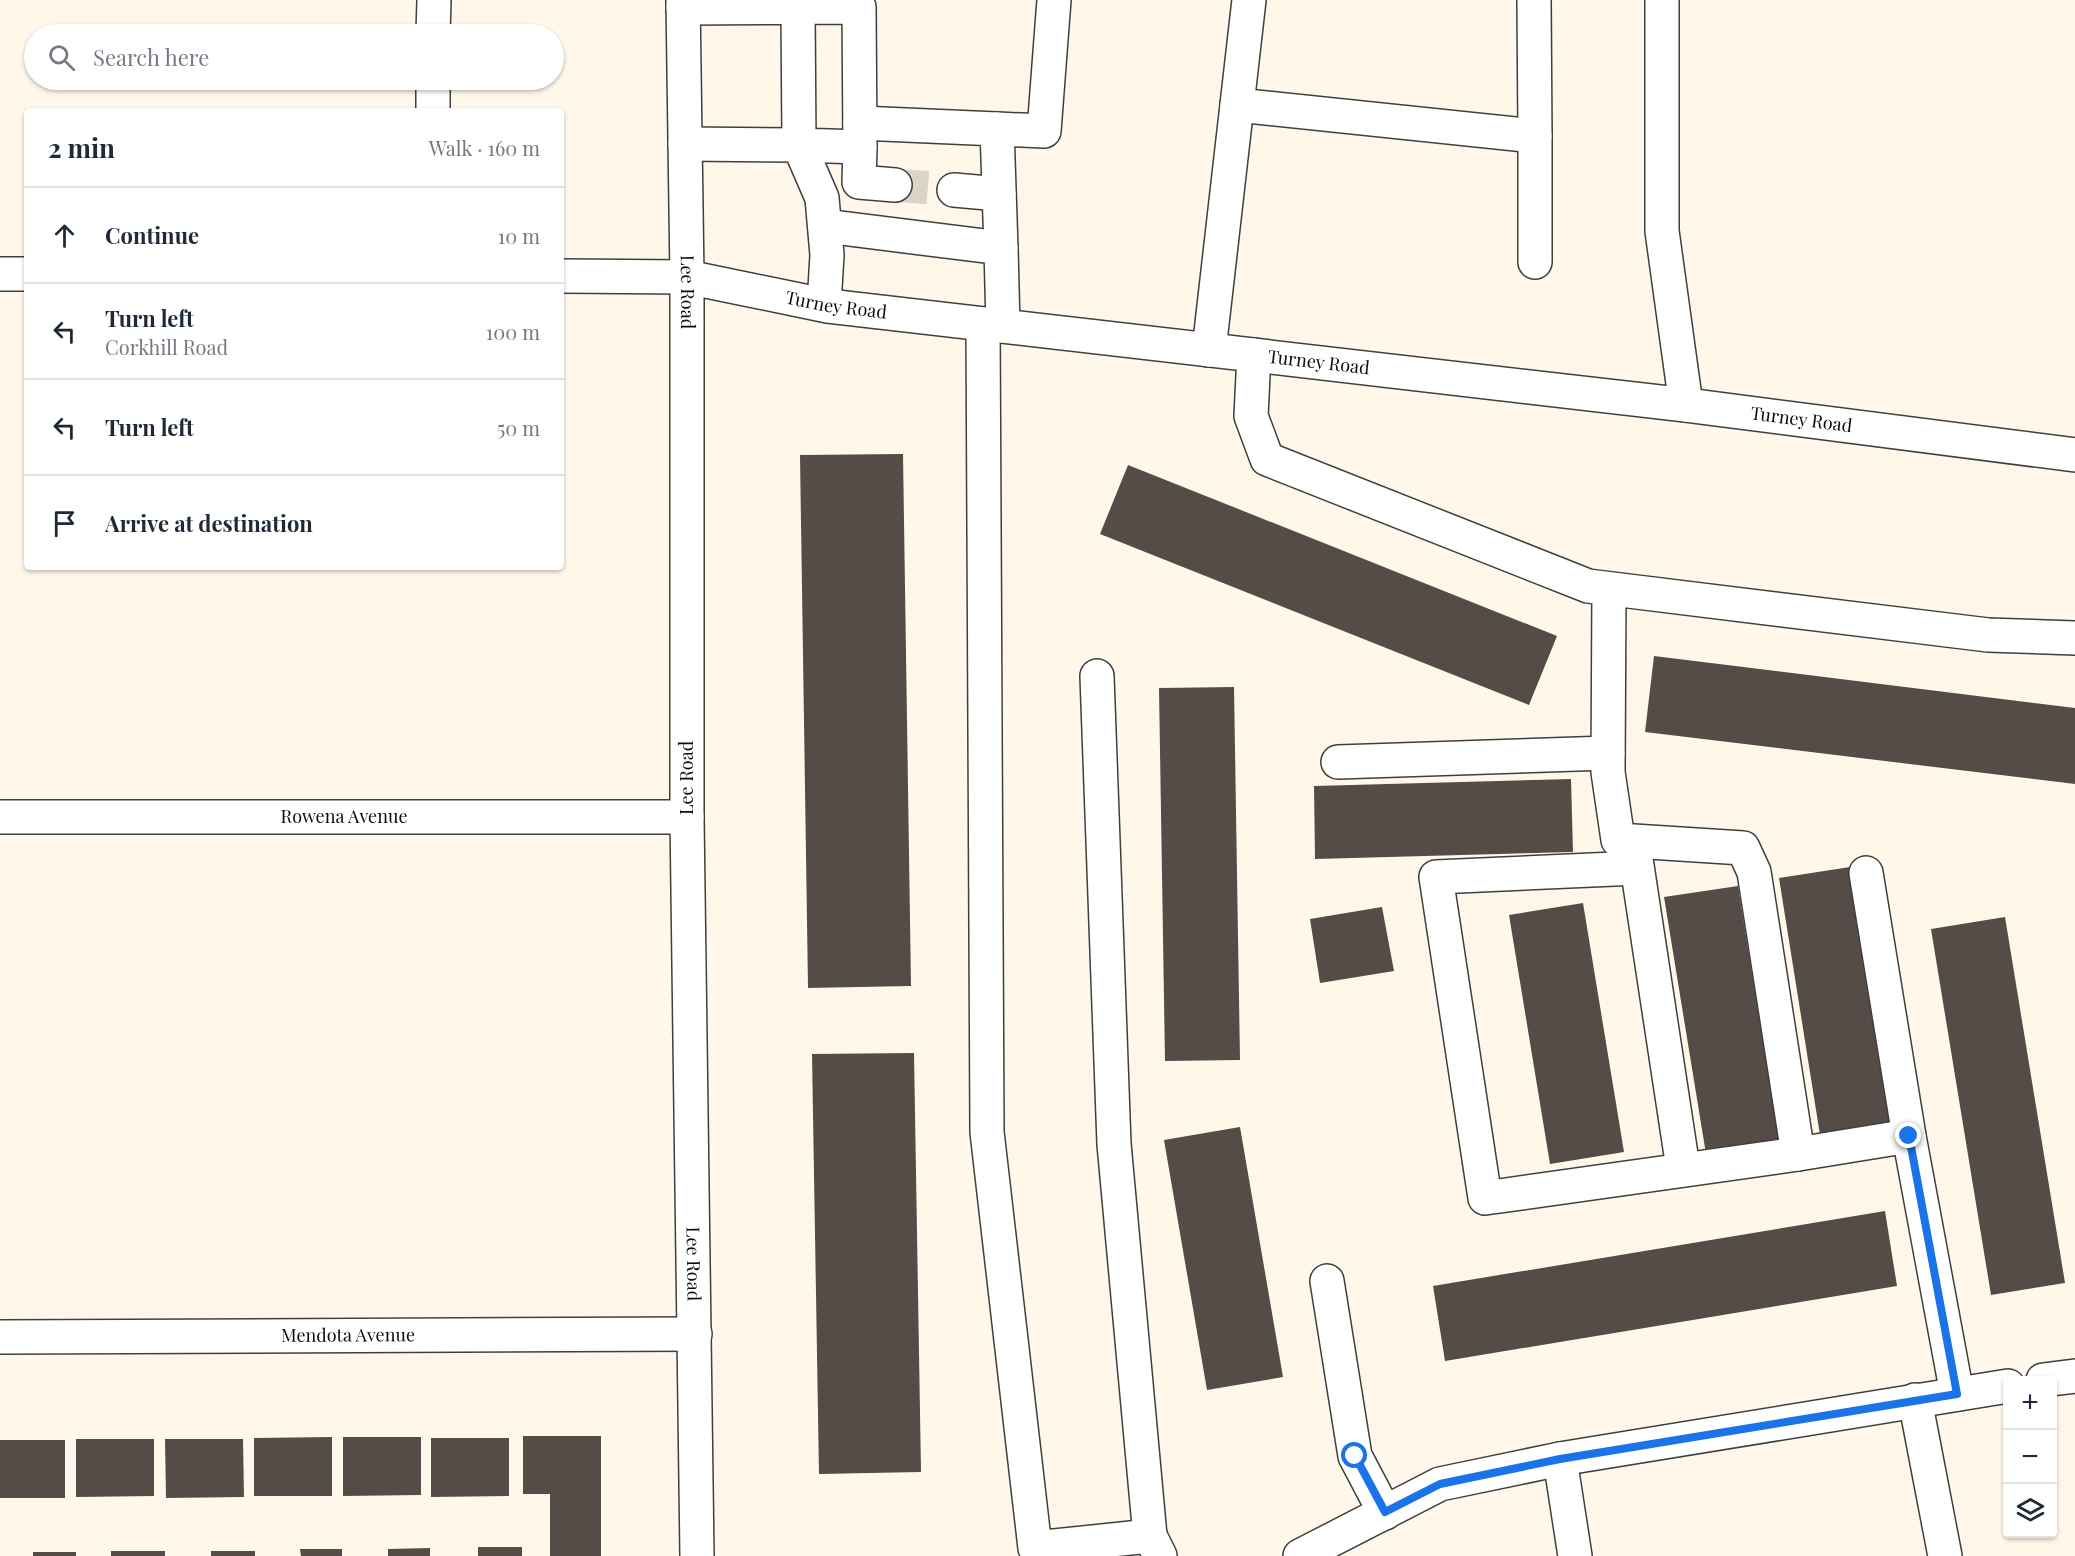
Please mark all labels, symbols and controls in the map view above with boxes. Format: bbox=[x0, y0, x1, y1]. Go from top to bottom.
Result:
search box bbox=[24, 24, 564, 90]
icon: search bbox=[45, 41, 78, 74]
text: Search here bbox=[93, 42, 209, 72]
text: 2 min bbox=[48, 130, 115, 165]
text: Walk · 160 m bbox=[429, 134, 540, 161]
icon: ahead bbox=[48, 219, 81, 252]
text: Continue bbox=[105, 220, 199, 250]
text: 10 m bbox=[498, 222, 540, 249]
street label: Lee Road bbox=[676, 255, 700, 330]
street label: Turney Road bbox=[784, 285, 889, 324]
text: Turn left bbox=[105, 303, 194, 333]
icon: left bbox=[48, 315, 81, 348]
text: 100 m bbox=[486, 318, 540, 345]
text: Corkhill Road bbox=[105, 333, 228, 360]
street label: Turney Road bbox=[1267, 344, 1372, 379]
street label: Turney Road bbox=[1749, 400, 1854, 437]
icon: left bbox=[48, 411, 81, 444]
text: Turn left bbox=[105, 412, 194, 442]
text: 50 m bbox=[497, 414, 540, 441]
icon: arrive bbox=[48, 507, 81, 540]
text: Arrive at destination bbox=[105, 508, 313, 538]
street label: Lee Road bbox=[674, 740, 698, 815]
street label: Rowena Avenue bbox=[280, 804, 408, 828]
route end bbox=[1895, 1122, 1921, 1148]
street label: Lee Road bbox=[682, 1227, 707, 1302]
street label: Mendota Avenue bbox=[281, 1322, 415, 1347]
map controls bbox=[2003, 1376, 2057, 1538]
button: + bbox=[2003, 1376, 2057, 1430]
button: − bbox=[2003, 1430, 2057, 1484]
route start bbox=[1341, 1442, 1367, 1468]
button: layers bbox=[2003, 1484, 2057, 1538]

